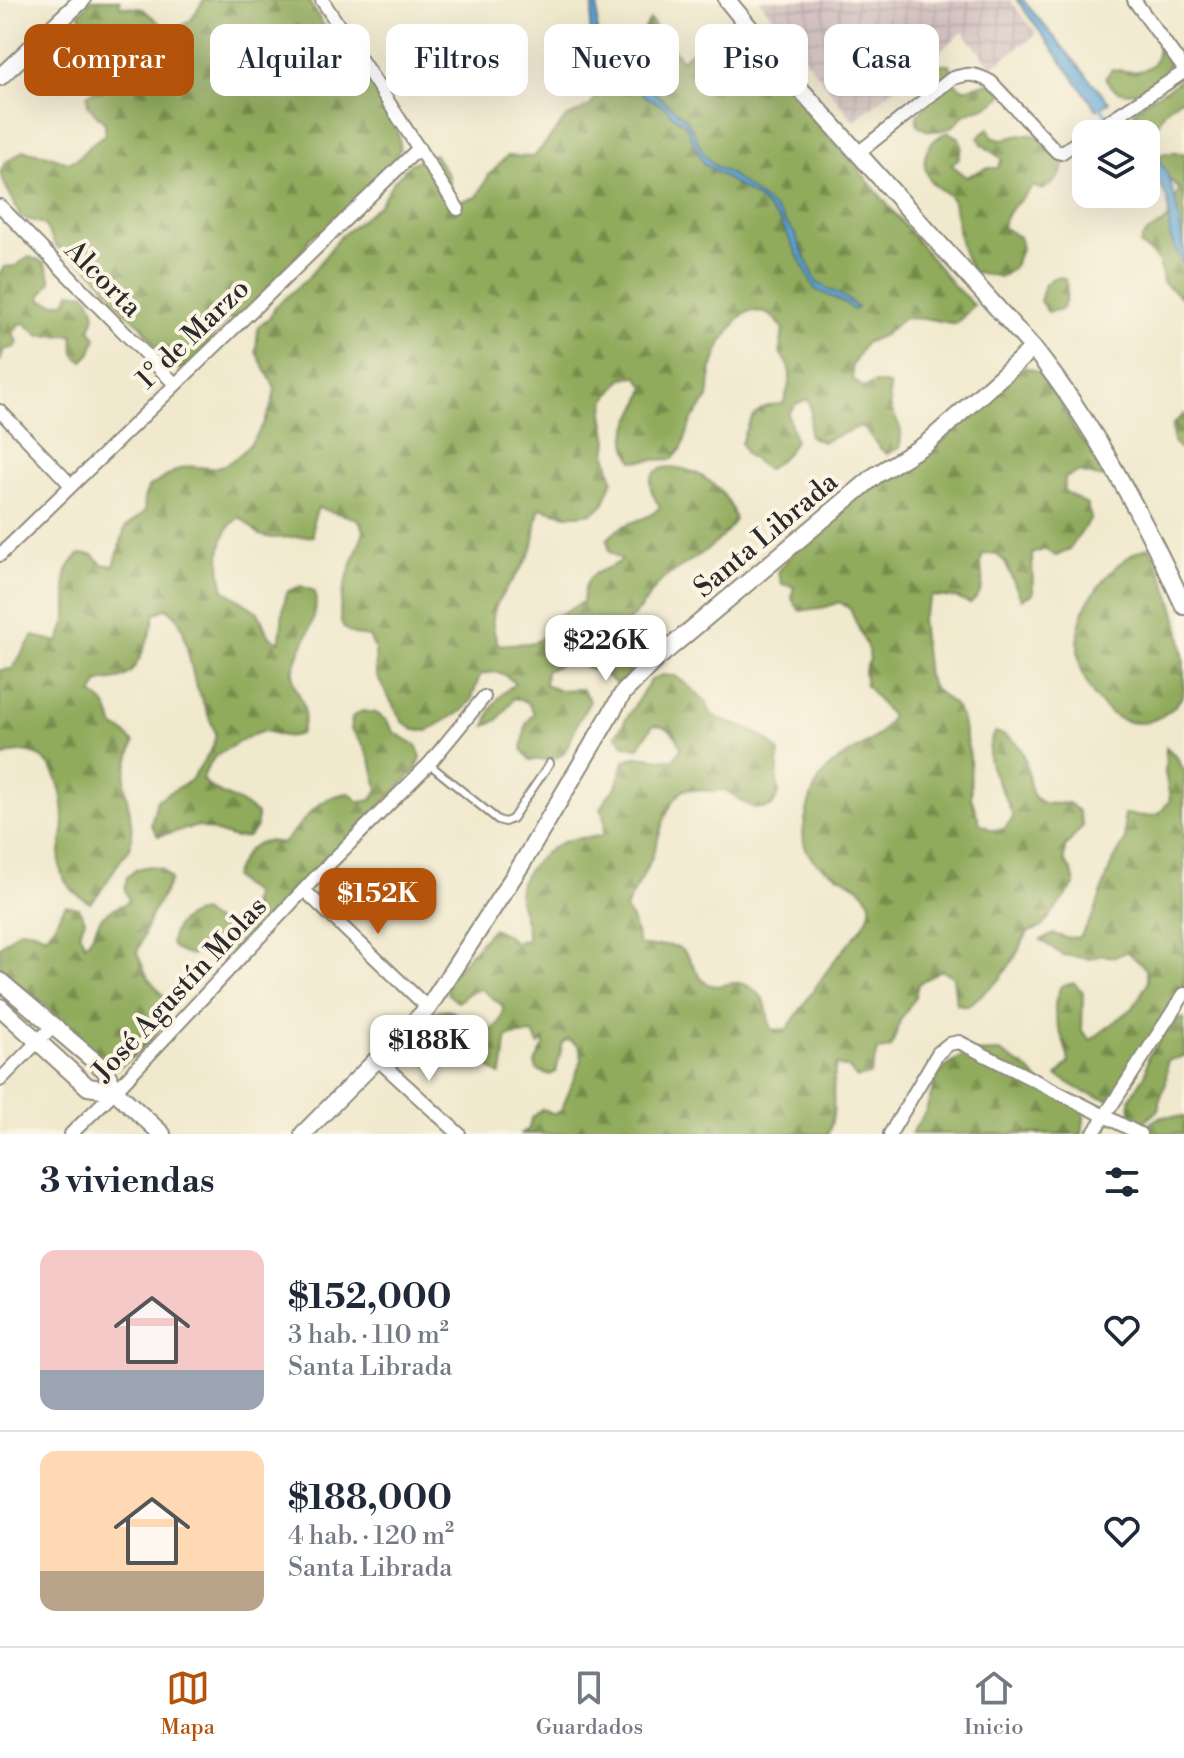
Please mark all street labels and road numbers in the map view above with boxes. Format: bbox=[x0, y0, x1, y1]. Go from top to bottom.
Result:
street label: Alcorta bbox=[56, 232, 149, 326]
street label: 1° de Marzo bbox=[129, 271, 257, 397]
street label: Santa Librada bbox=[687, 464, 846, 606]
street label: José Agustín Molas bbox=[85, 889, 275, 1089]

